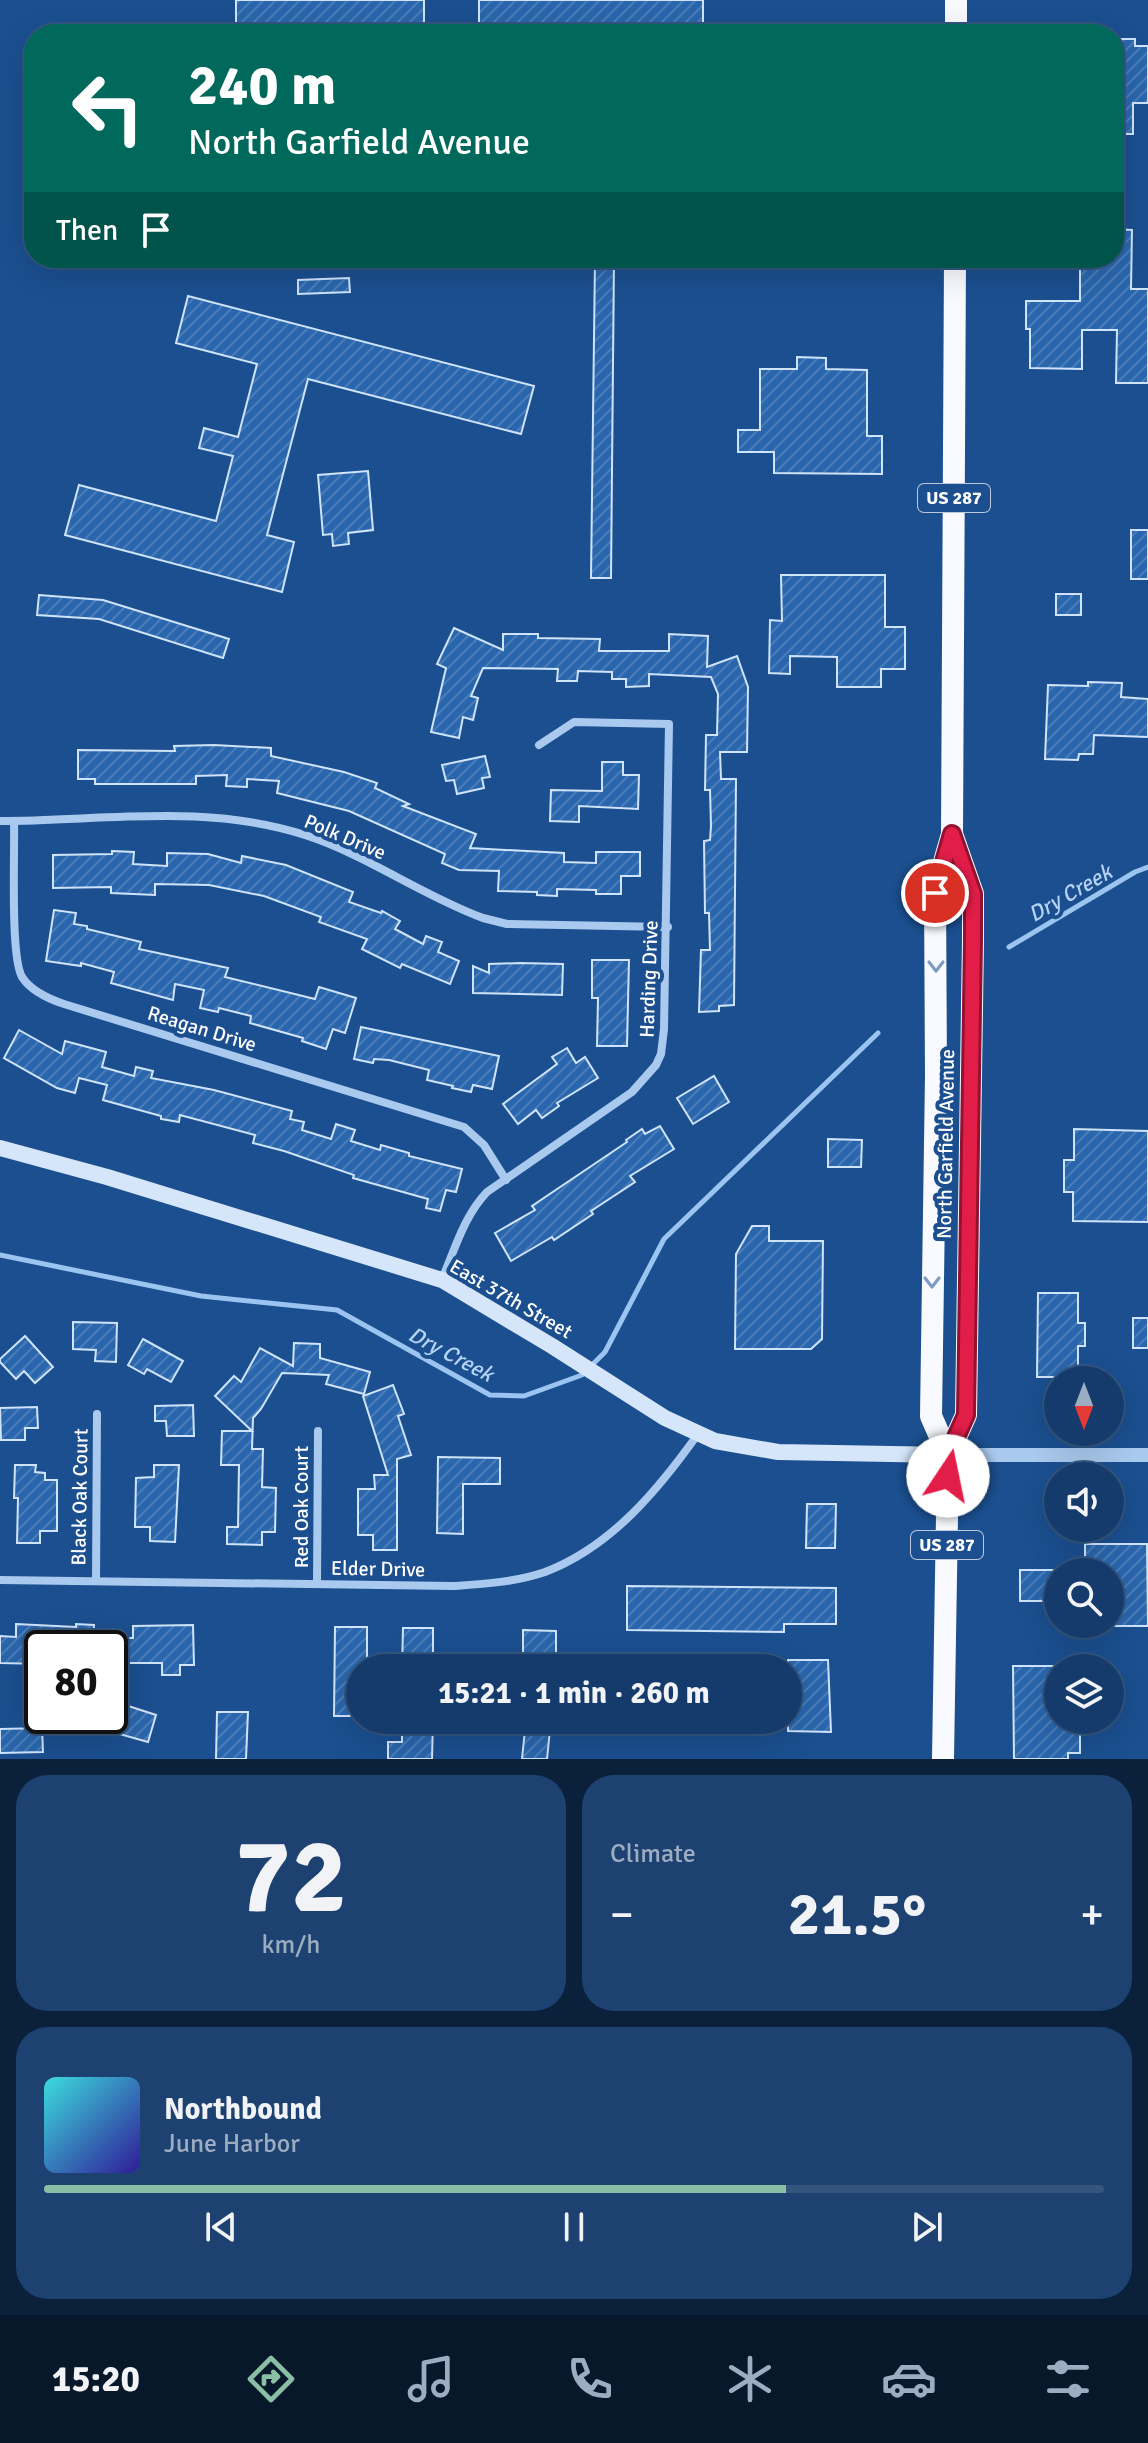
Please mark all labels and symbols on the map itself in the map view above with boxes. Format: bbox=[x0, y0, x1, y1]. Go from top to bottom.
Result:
road number: US 287 bbox=[918, 484, 990, 512]
street label: Polk Drive bbox=[300, 809, 390, 865]
water label: Dry Creek bbox=[1023, 857, 1118, 928]
pin bbox=[901, 859, 969, 927]
street label: Harding Drive bbox=[634, 920, 664, 1038]
one-way arrow bbox=[927, 960, 945, 973]
street label: Reagan Drive bbox=[145, 1001, 259, 1057]
street label: North Garfield Avenue bbox=[932, 1049, 960, 1239]
street label: East 37th Street bbox=[445, 1254, 577, 1344]
one-way arrow bbox=[923, 1276, 941, 1289]
water label: Dry Creek bbox=[404, 1320, 500, 1388]
north arrow bbox=[1044, 1366, 1124, 1446]
street label: Black Oak Court bbox=[66, 1428, 94, 1566]
position arrow bbox=[906, 1434, 990, 1518]
street label: Red Oak Court bbox=[289, 1446, 314, 1568]
road number: US 287 bbox=[911, 1531, 983, 1559]
street label: Elder Drive bbox=[331, 1556, 425, 1582]
speed limit sign: 80 bbox=[24, 1630, 128, 1734]

